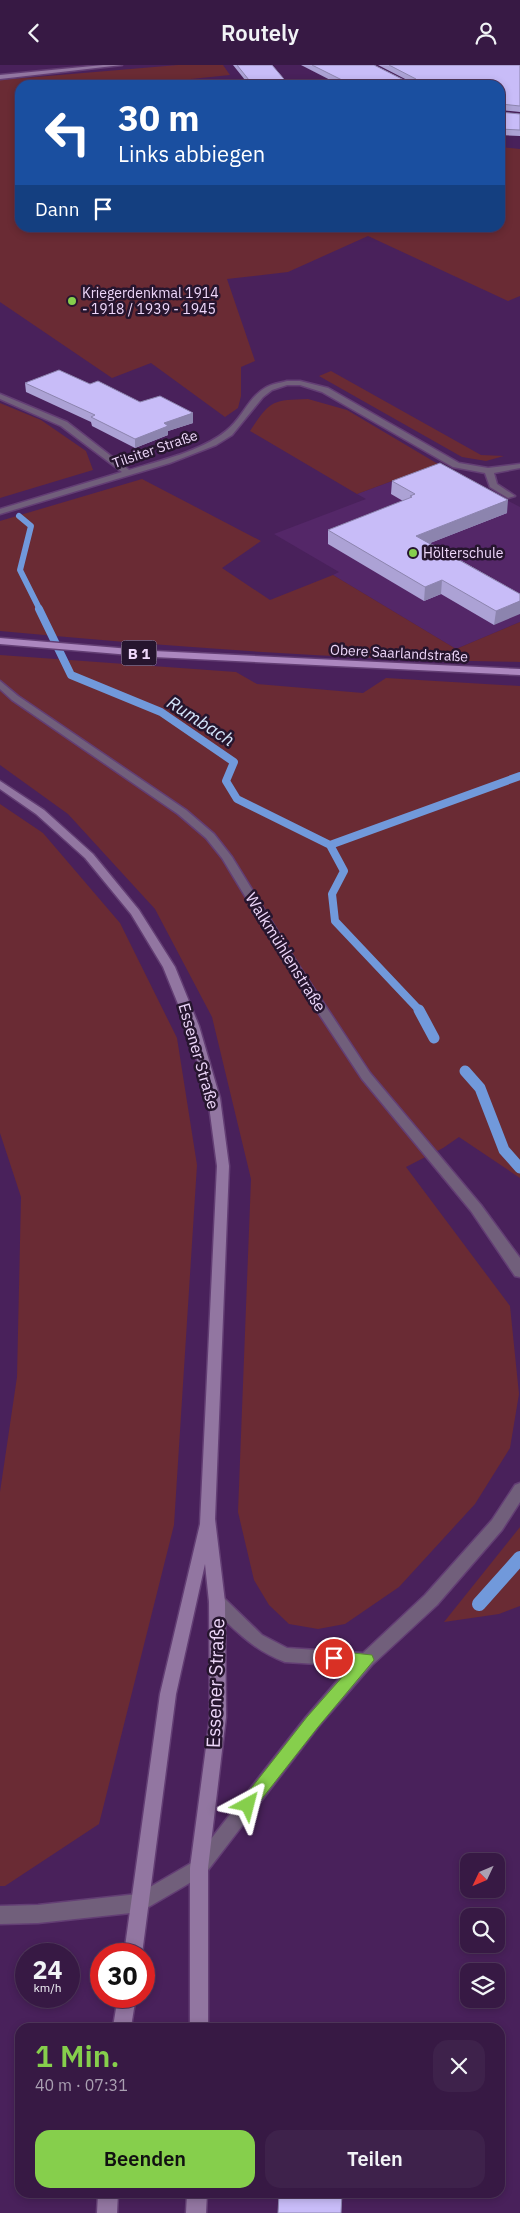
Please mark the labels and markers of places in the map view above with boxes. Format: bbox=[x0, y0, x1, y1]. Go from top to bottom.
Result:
place label: Kriegerdenkmal 1914 - 1918 / 1939 - 1945 bbox=[82, 284, 219, 318]
marker: Kriegerdenkmal 1914 - 1918 / 1939 - 1945 bbox=[66, 295, 78, 307]
place label: Hölterschule bbox=[423, 544, 504, 562]
marker: Hölterschule bbox=[407, 547, 419, 559]
pin bbox=[313, 1637, 355, 1679]

